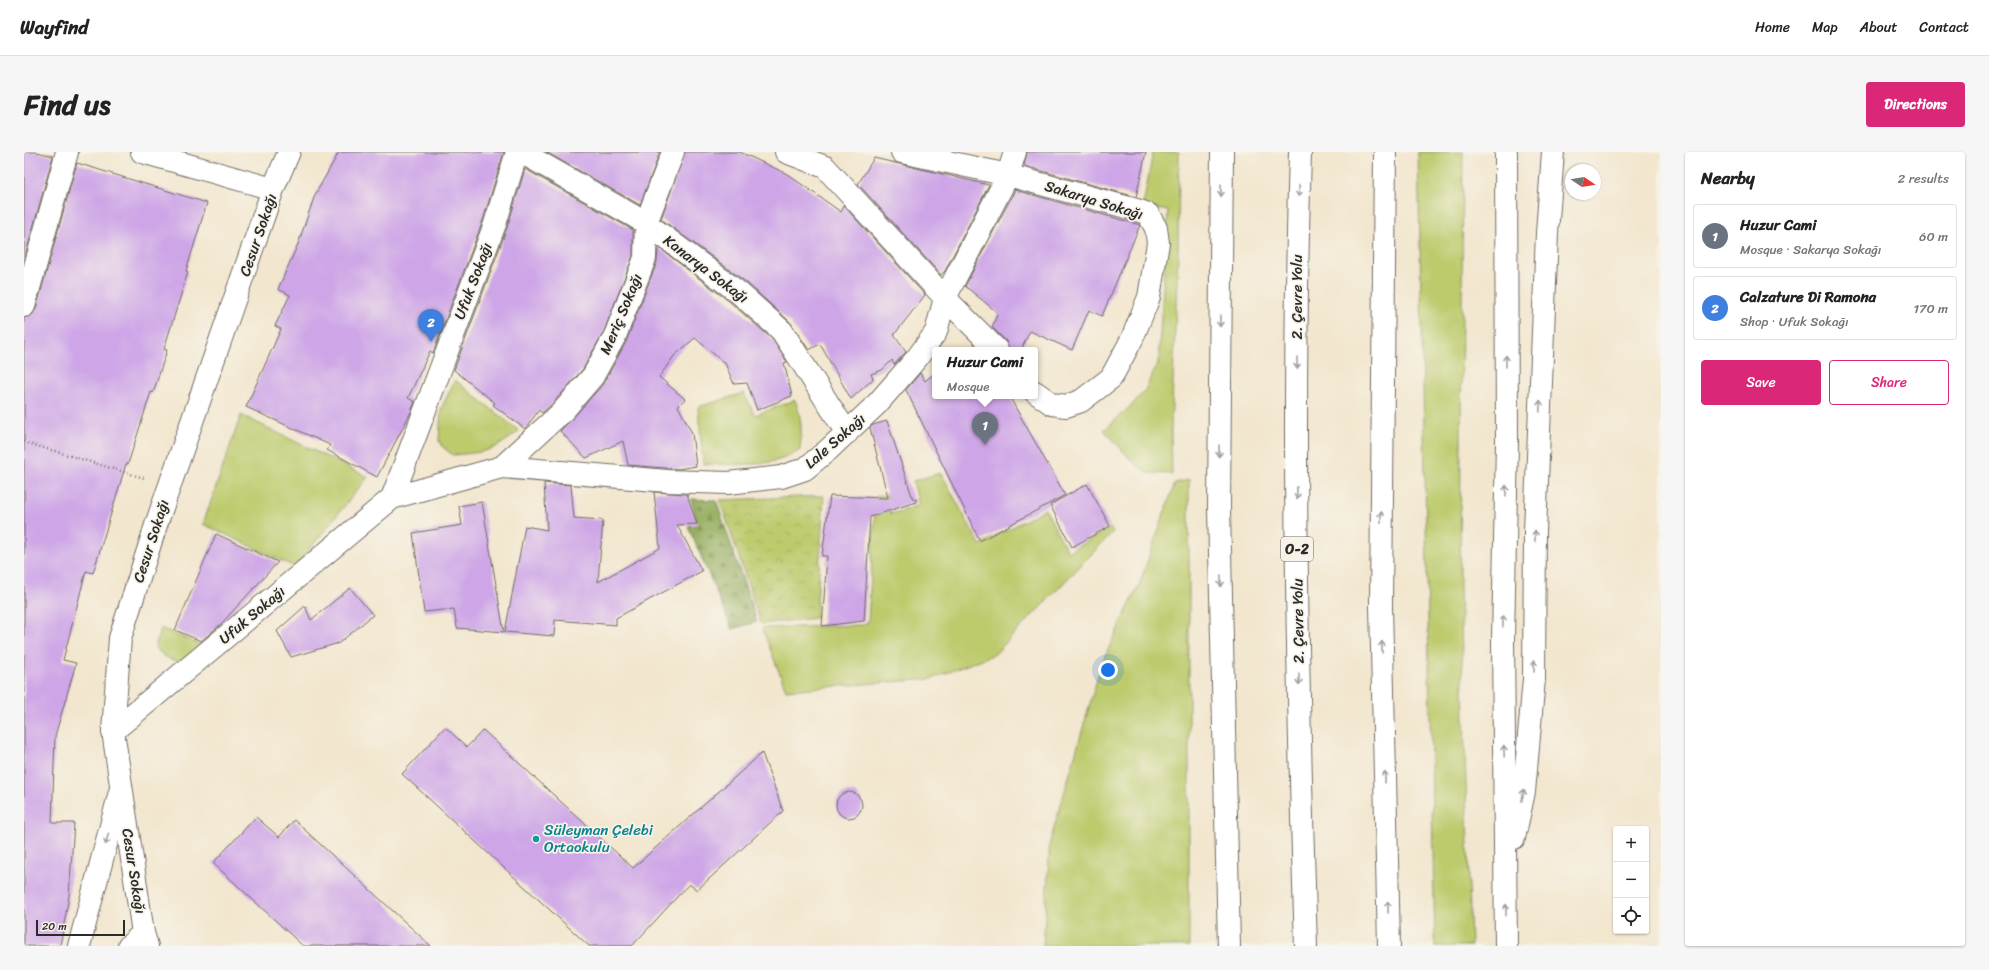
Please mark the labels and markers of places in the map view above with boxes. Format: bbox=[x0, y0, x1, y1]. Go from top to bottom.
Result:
pin: 2 bbox=[418, 309, 444, 342]
pin: 1 bbox=[972, 412, 998, 445]
place label: Süleyman Çelebi Ortaokulu bbox=[544, 817, 654, 860]
marker: Süleyman Çelebi Ortaokulu bbox=[531, 834, 541, 844]

